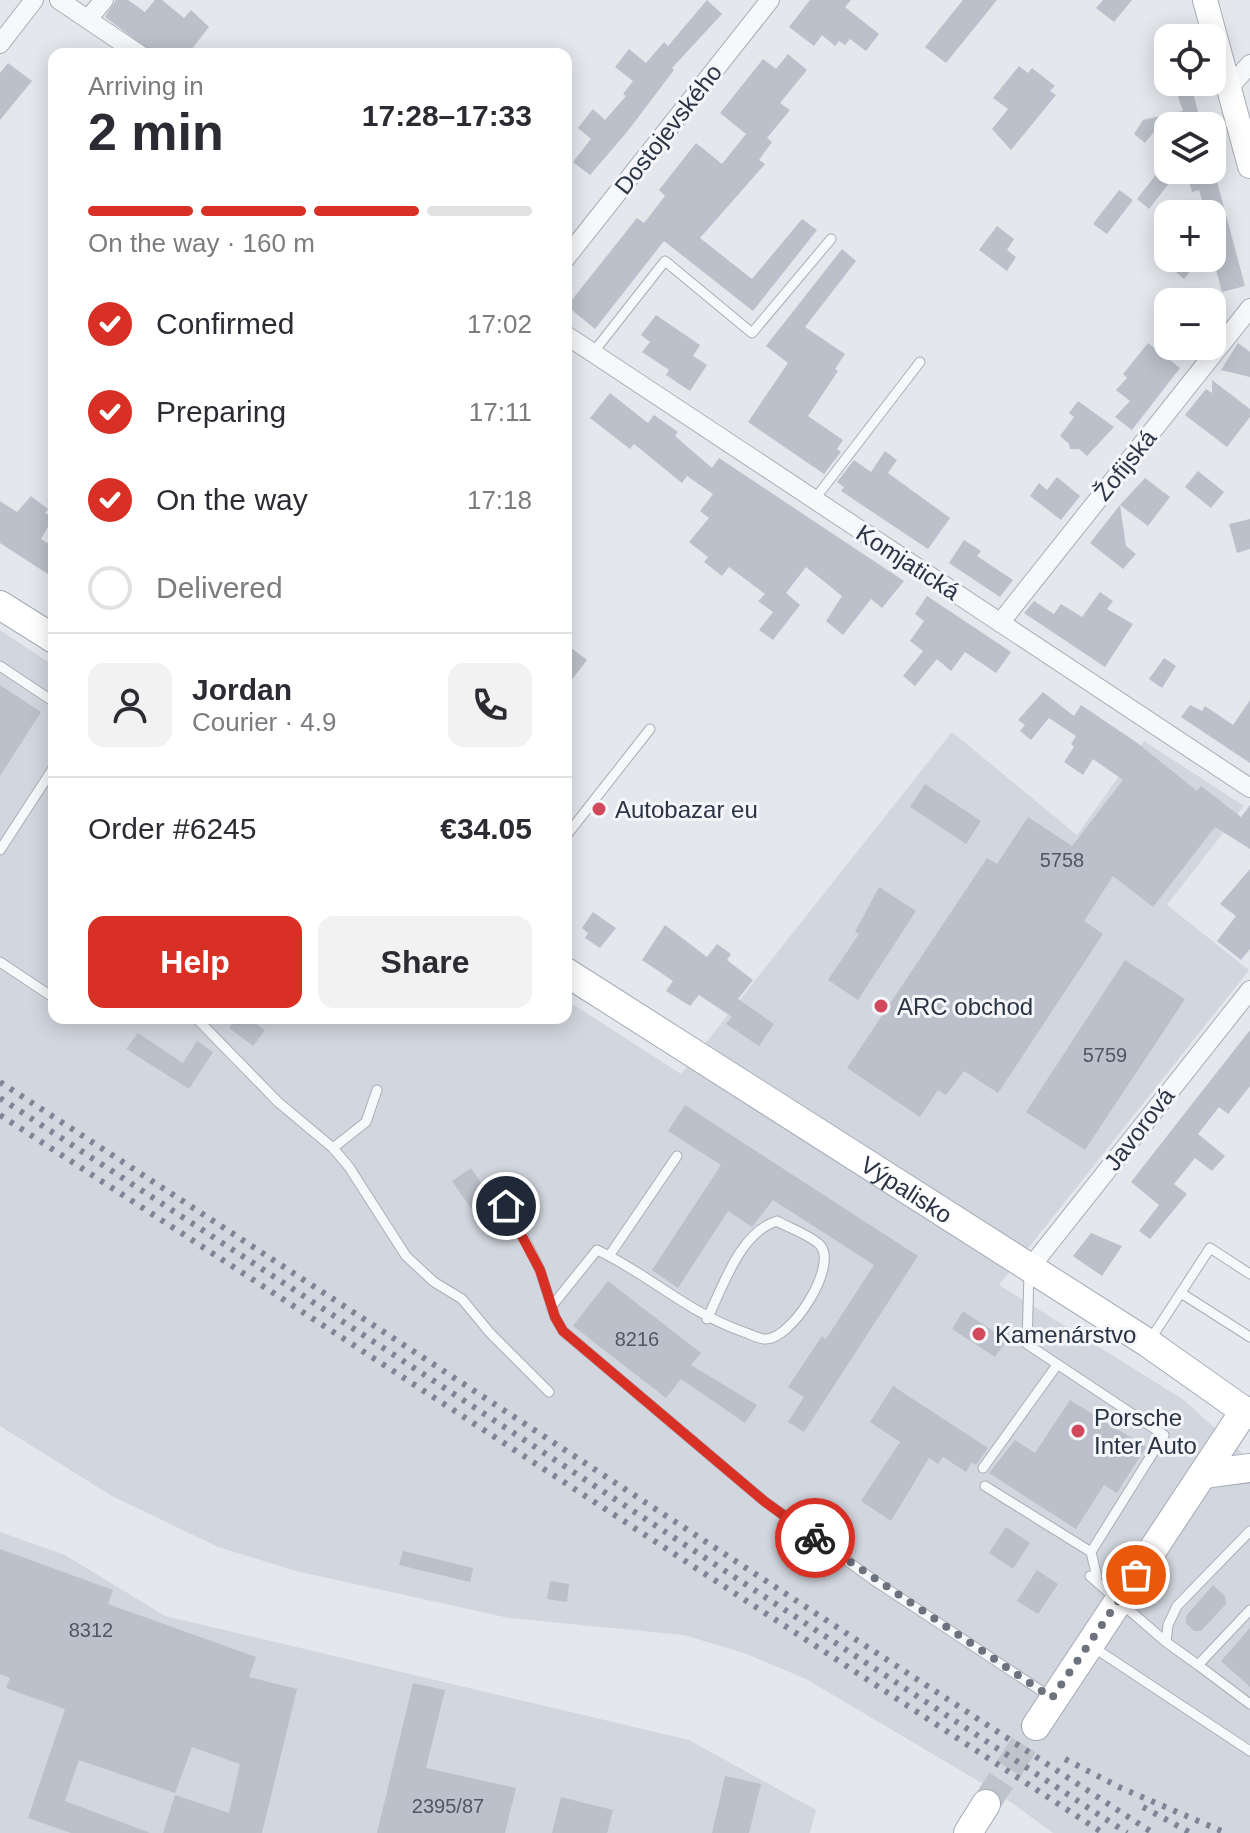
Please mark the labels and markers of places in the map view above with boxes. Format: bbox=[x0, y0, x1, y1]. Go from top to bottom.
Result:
place label: Autobazar eu bbox=[615, 796, 758, 823]
marker: Autobazar eu bbox=[590, 800, 608, 818]
place label: ARC obchod bbox=[897, 993, 1033, 1020]
marker: ARC obchod bbox=[872, 997, 890, 1015]
pin bbox=[472, 1172, 540, 1240]
place label: Kamenárstvo bbox=[995, 1321, 1136, 1348]
marker: Kamenárstvo bbox=[970, 1325, 988, 1343]
place label: Porsche Inter Auto bbox=[1094, 1404, 1197, 1459]
marker: Porsche Inter Auto bbox=[1069, 1422, 1087, 1440]
pin bbox=[1102, 1541, 1170, 1609]

